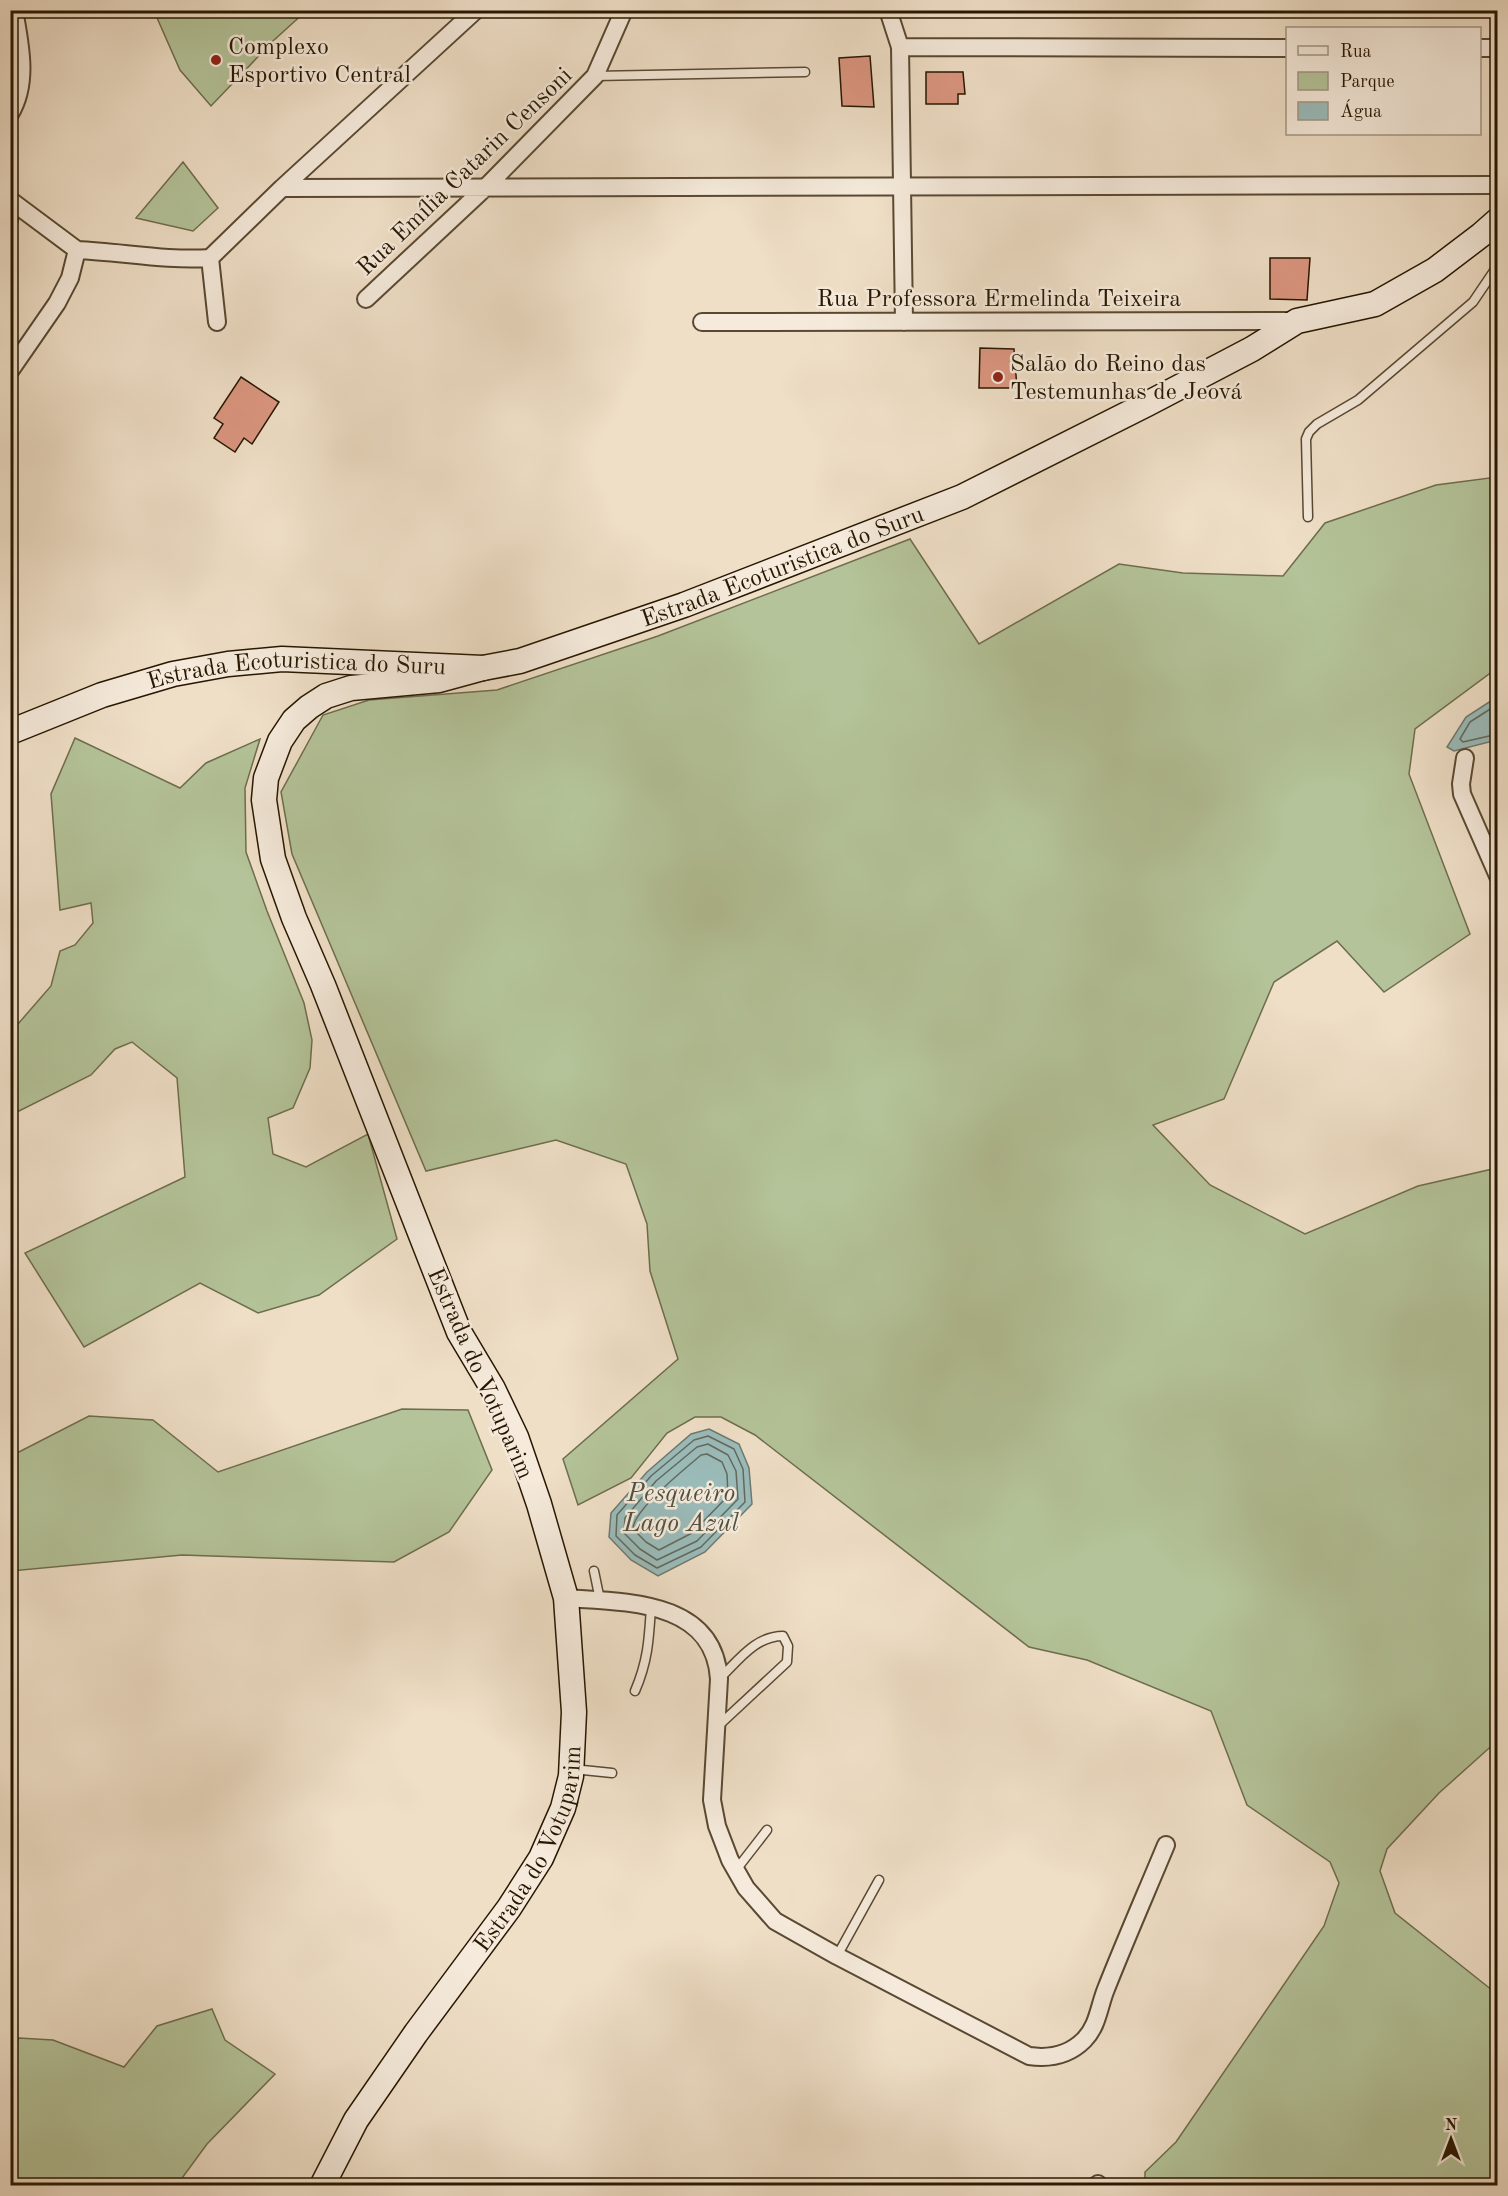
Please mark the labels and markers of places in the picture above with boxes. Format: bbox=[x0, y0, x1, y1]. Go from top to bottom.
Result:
place label: Complexo Esportivo Central bbox=[228, 36, 411, 88]
marker: Complexo Esportivo Central bbox=[209, 53, 223, 67]
place label: Salão do Reino das Testemunhas de Jeová bbox=[1010, 353, 1242, 405]
marker: Salão do Reino das Testemunhas de Jeová bbox=[991, 370, 1005, 384]

